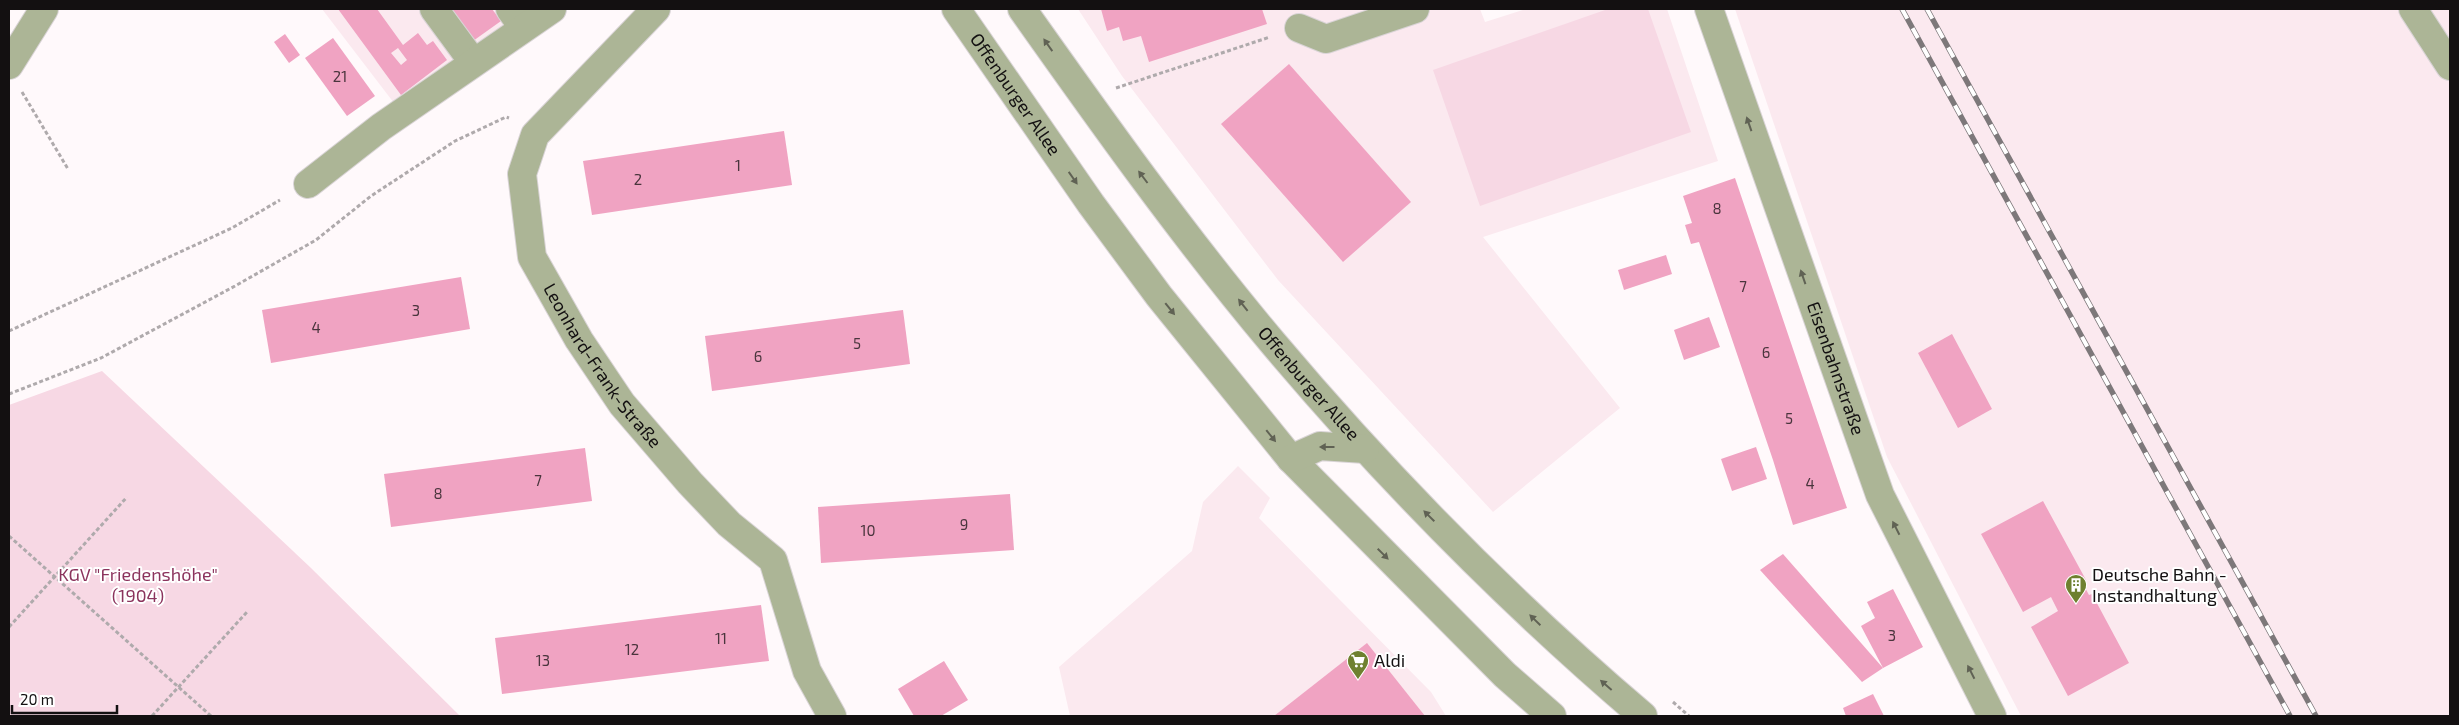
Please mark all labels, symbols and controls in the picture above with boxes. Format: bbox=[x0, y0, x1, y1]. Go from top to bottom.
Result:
street label: Offenburger Allee bbox=[966, 29, 1066, 159]
one-way arrow bbox=[1043, 38, 1053, 52]
house number: 21 bbox=[333, 67, 347, 85]
one-way arrow bbox=[1745, 116, 1753, 131]
house number: 1 bbox=[735, 156, 741, 174]
house number: 2 bbox=[634, 170, 642, 188]
one-way arrow bbox=[1138, 171, 1149, 184]
one-way arrow bbox=[1068, 172, 1078, 185]
house number: 8 bbox=[1712, 199, 1722, 217]
one-way arrow bbox=[1799, 270, 1806, 285]
house number: 7 bbox=[1739, 277, 1747, 295]
street label: Leonhard-Frank-Straße bbox=[539, 279, 667, 452]
street label: Eisenbahnstraße bbox=[1803, 298, 1870, 438]
one-way arrow bbox=[1237, 299, 1248, 312]
house number: 3 bbox=[412, 301, 420, 319]
one-way arrow bbox=[1164, 302, 1175, 315]
house number: 4 bbox=[311, 318, 321, 336]
street label: Offenburger Allee bbox=[1254, 322, 1365, 445]
house number: 5 bbox=[853, 334, 861, 352]
house number: 6 bbox=[1762, 343, 1770, 361]
house number: 6 bbox=[754, 347, 762, 365]
house number: 5 bbox=[1785, 409, 1793, 427]
one-way arrow bbox=[1266, 429, 1277, 442]
one-way arrow bbox=[1318, 443, 1334, 451]
house number: 7 bbox=[534, 471, 542, 489]
house number: 4 bbox=[1805, 474, 1815, 492]
house number: 8 bbox=[433, 484, 443, 502]
one-way arrow bbox=[1424, 510, 1436, 522]
house number: 9 bbox=[960, 515, 968, 533]
house number: 10 bbox=[860, 521, 876, 539]
one-way arrow bbox=[1892, 521, 1900, 535]
one-way arrow bbox=[1376, 548, 1388, 560]
park label: KGV "Friedenshöhe" (1904) bbox=[58, 563, 218, 606]
place label: Deutsche Bahn - Instandhaltung bbox=[2092, 563, 2227, 606]
building icon: Deutsche Bahn - Instandhaltung bbox=[2064, 573, 2088, 604]
one-way arrow bbox=[1529, 614, 1541, 626]
house number: 3 bbox=[1888, 626, 1896, 644]
house number: 11 bbox=[715, 629, 727, 647]
house number: 12 bbox=[625, 640, 639, 658]
supermarket icon: Aldi bbox=[1346, 649, 1370, 680]
place label: Aldi bbox=[1374, 649, 1405, 671]
house number: 13 bbox=[536, 651, 550, 669]
one-way arrow bbox=[1967, 665, 1975, 680]
one-way arrow bbox=[1601, 679, 1613, 691]
scale bar bbox=[12, 682, 118, 714]
text: 20 m bbox=[20, 690, 54, 708]

